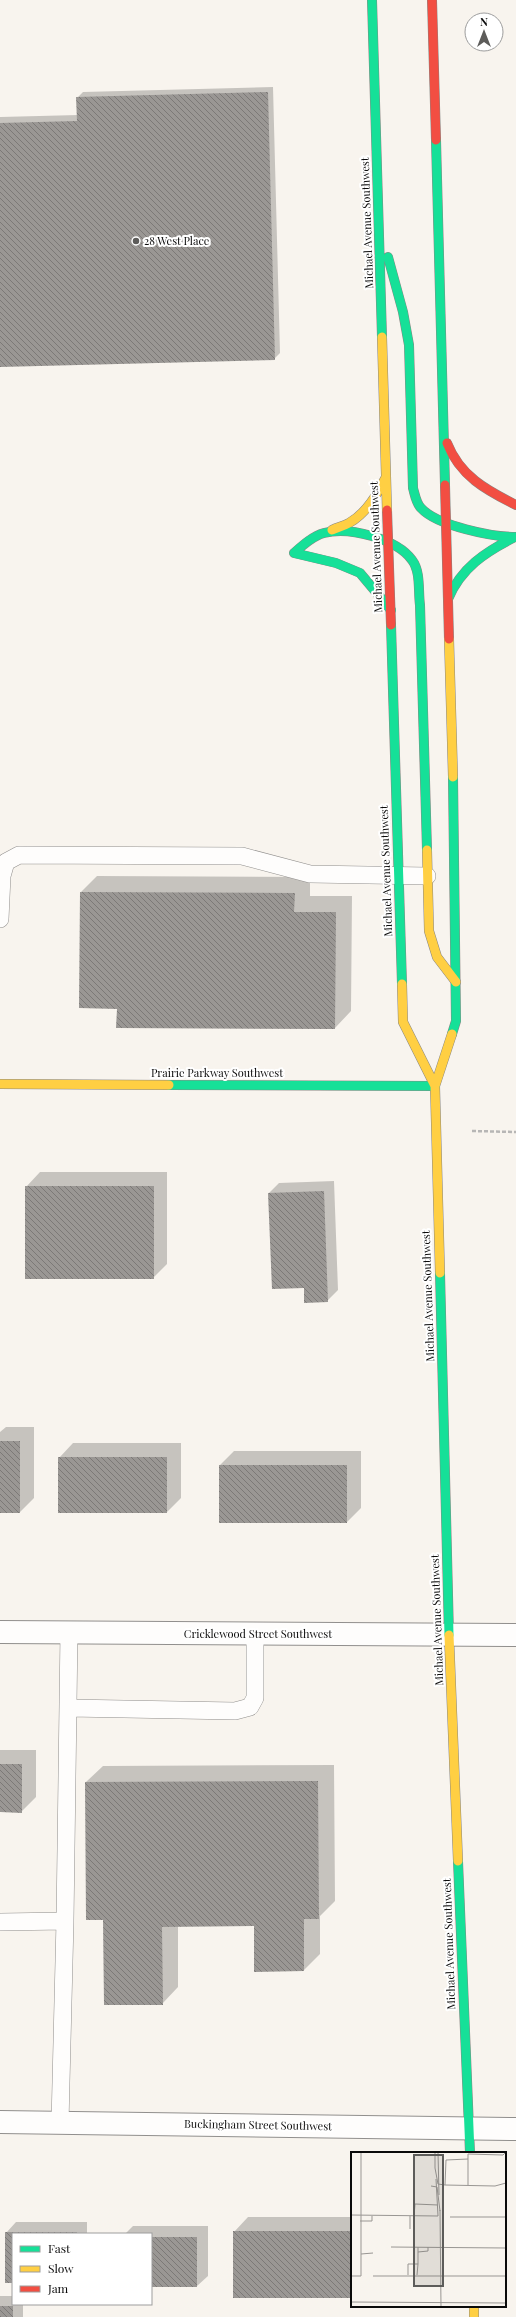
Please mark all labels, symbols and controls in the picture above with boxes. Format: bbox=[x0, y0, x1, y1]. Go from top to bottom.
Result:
north arrow bbox=[464, 12, 504, 52]
text: N bbox=[480, 14, 488, 29]
street label: Michael Avenue Southwest bbox=[357, 157, 376, 289]
place label: 28 West Place bbox=[144, 233, 210, 248]
marker: 28 West Place bbox=[131, 236, 141, 246]
street label: Michael Avenue Southwest bbox=[366, 481, 385, 613]
street label: Michael Avenue Southwest bbox=[376, 805, 395, 937]
street label: Prairie Parkway Southwest bbox=[151, 1065, 283, 1080]
street label: Michael Avenue Southwest bbox=[418, 1230, 437, 1362]
street label: Michael Avenue Southwest bbox=[427, 1554, 446, 1686]
street label: Cricklewood Street Southwest bbox=[184, 1626, 332, 1641]
street label: Michael Avenue Southwest bbox=[439, 1878, 458, 2010]
street label: Buckingham Street Southwest bbox=[184, 2116, 332, 2133]
inset map bbox=[351, 2152, 506, 2307]
legend bbox=[12, 2233, 152, 2305]
text: Fast bbox=[48, 2240, 71, 2256]
text: Slow bbox=[48, 2260, 74, 2276]
text: Jam bbox=[47, 2280, 69, 2296]

